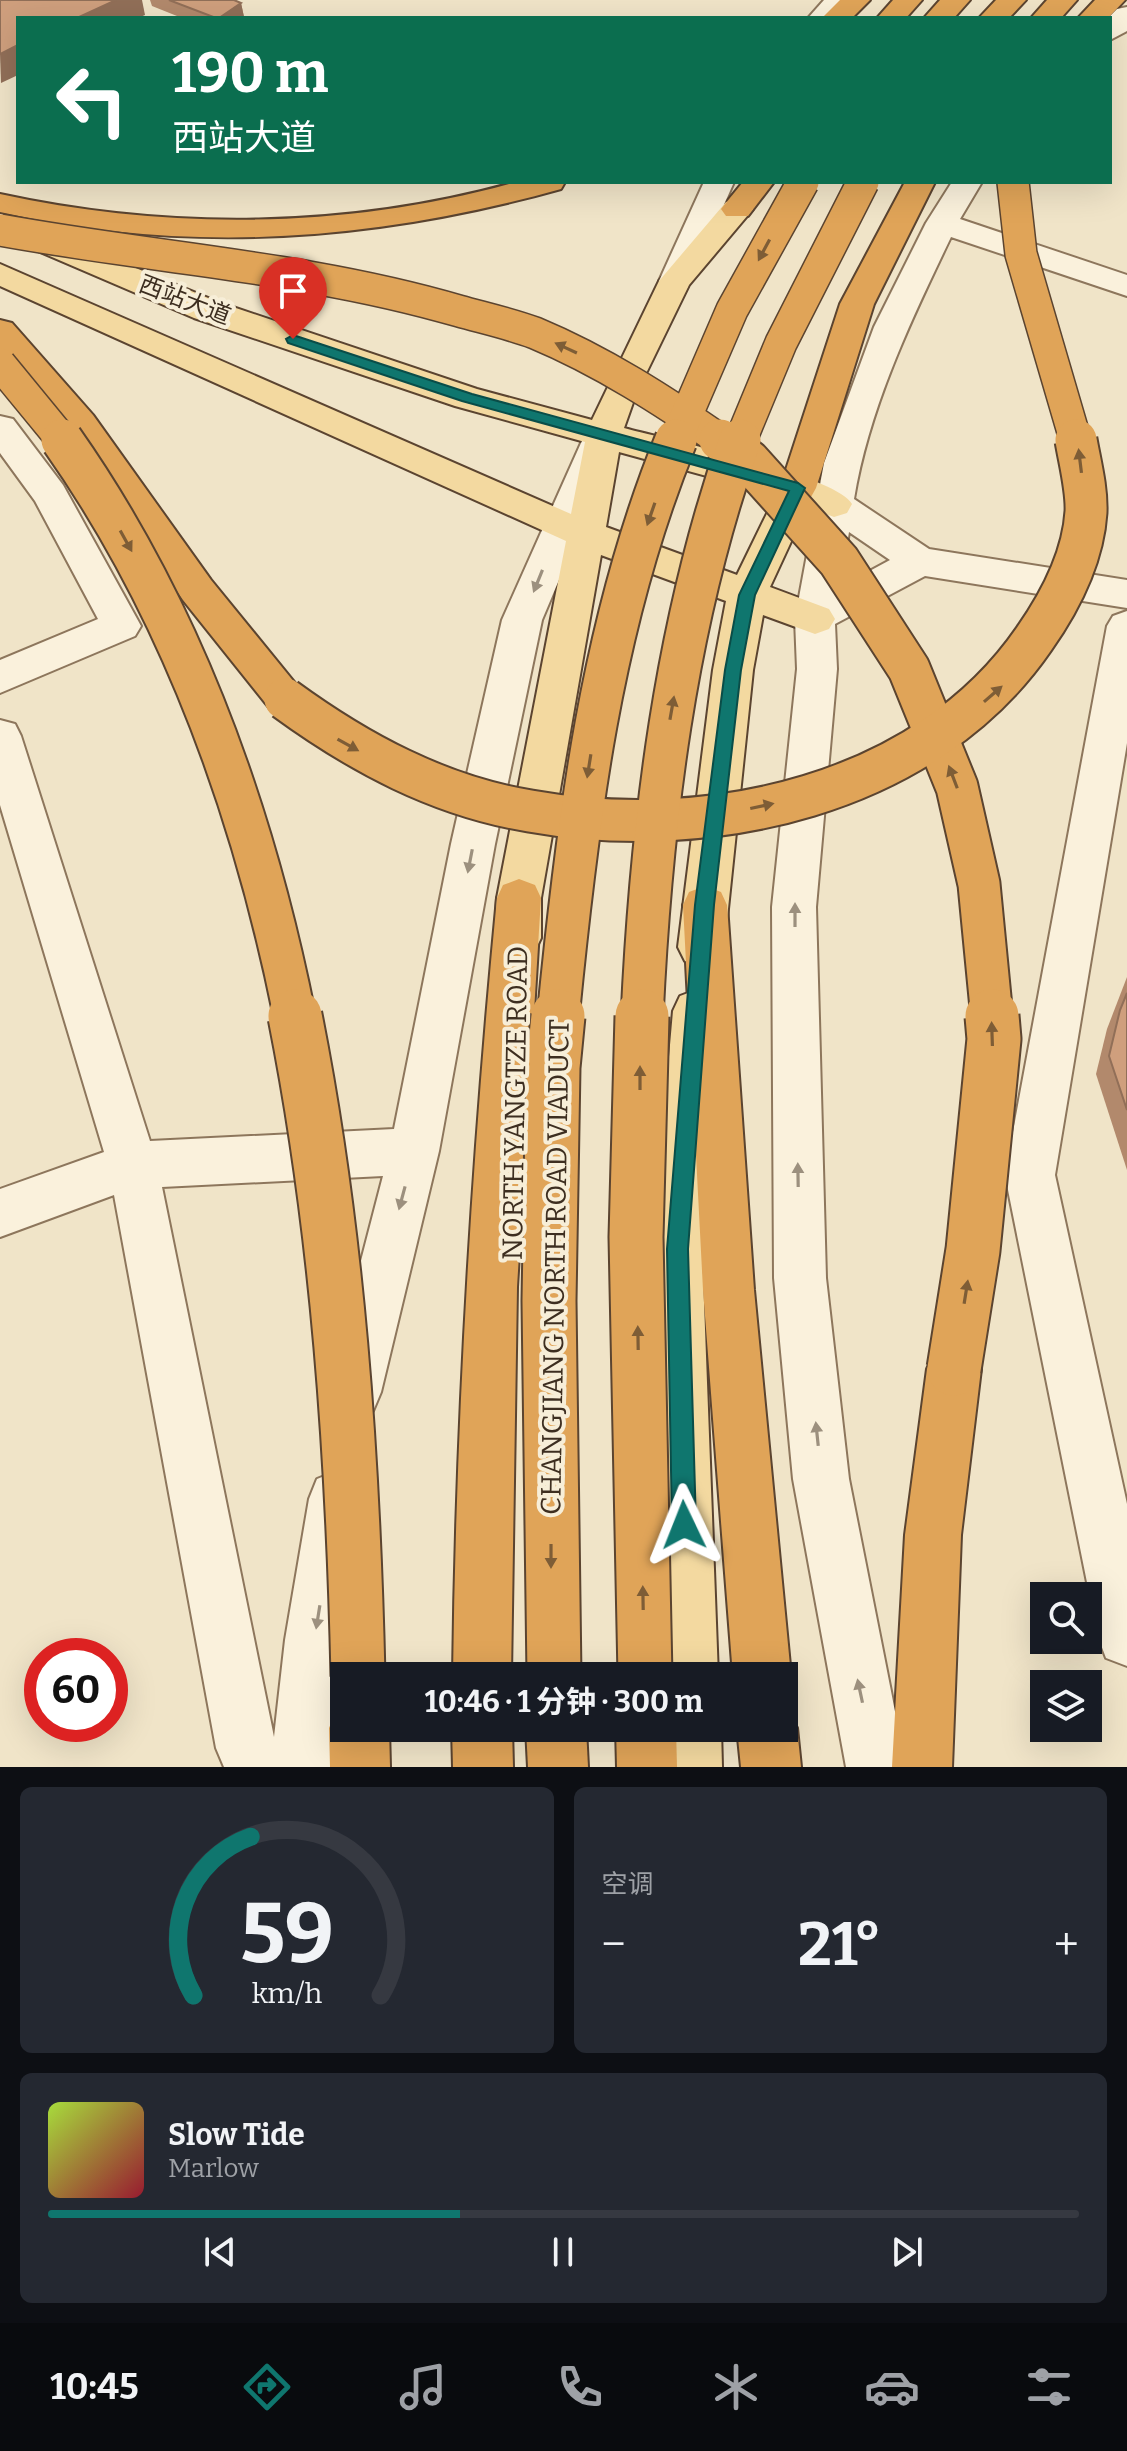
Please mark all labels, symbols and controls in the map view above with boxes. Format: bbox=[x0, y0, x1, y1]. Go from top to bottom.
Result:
text: 190 m bbox=[172, 40, 328, 107]
icon: left bbox=[40, 48, 144, 152]
text: 西站大道 bbox=[172, 116, 316, 160]
one-way arrow bbox=[758, 238, 771, 261]
pin bbox=[259, 257, 327, 339]
icon: arrive bbox=[271, 269, 315, 313]
street label: 西站大道 bbox=[135, 270, 235, 330]
one-way arrow bbox=[554, 341, 577, 355]
one-way arrow bbox=[1073, 448, 1086, 473]
one-way arrow bbox=[644, 502, 656, 526]
one-way arrow bbox=[119, 530, 133, 552]
one-way arrow bbox=[531, 569, 544, 593]
one-way arrow bbox=[982, 686, 1002, 703]
one-way arrow bbox=[667, 695, 679, 720]
one-way arrow bbox=[337, 738, 360, 752]
one-way arrow bbox=[583, 754, 595, 779]
one-way arrow bbox=[946, 765, 959, 789]
one-way arrow bbox=[749, 800, 774, 812]
one-way arrow bbox=[464, 848, 476, 873]
one-way arrow bbox=[789, 902, 801, 927]
street label: NORTH YANGTZE ROAD bbox=[496, 946, 534, 1260]
street label: CHANGJIANG NORTH ROAD VIADUCT bbox=[534, 1019, 576, 1515]
one-way arrow bbox=[986, 1020, 999, 1046]
one-way arrow bbox=[633, 1065, 646, 1090]
one-way arrow bbox=[792, 1162, 805, 1187]
one-way arrow bbox=[395, 1185, 407, 1210]
one-way arrow bbox=[960, 1279, 973, 1304]
one-way arrow bbox=[632, 1325, 645, 1350]
one-way arrow bbox=[810, 1422, 823, 1447]
position arrow bbox=[642, 1483, 726, 1567]
one-way arrow bbox=[544, 1544, 557, 1569]
map controls bbox=[1030, 1582, 1102, 1742]
button: search bbox=[1030, 1582, 1102, 1654]
one-way arrow bbox=[637, 1585, 650, 1610]
one-way arrow bbox=[311, 1605, 324, 1630]
speed limit sign: 60 bbox=[24, 1638, 128, 1742]
button: layers bbox=[1030, 1670, 1102, 1742]
one-way arrow bbox=[853, 1678, 866, 1703]
text: 10:46 · 1 分钟 · 300 m bbox=[425, 1684, 703, 1720]
text: 空调 bbox=[602, 1869, 654, 1900]
text: 59 bbox=[240, 1884, 334, 1984]
text: 21° bbox=[798, 1909, 882, 1981]
text: − bbox=[602, 1918, 626, 1971]
text: + bbox=[1054, 1918, 1079, 1971]
text: km/h bbox=[251, 1976, 322, 2011]
text: Slow Tide bbox=[168, 2117, 305, 2153]
text: Marlow bbox=[168, 2153, 259, 2184]
icon: previous bbox=[198, 2230, 242, 2274]
icon: pause bbox=[541, 2230, 585, 2274]
icon: next bbox=[885, 2230, 929, 2274]
icon: directions bbox=[239, 2359, 295, 2415]
icon: music bbox=[395, 2359, 451, 2415]
icon: phone bbox=[552, 2359, 608, 2415]
icon: climate bbox=[708, 2359, 764, 2415]
icon: car bbox=[864, 2359, 920, 2415]
icon: filters bbox=[1021, 2359, 1077, 2415]
text: 10:45 bbox=[50, 2365, 139, 2409]

